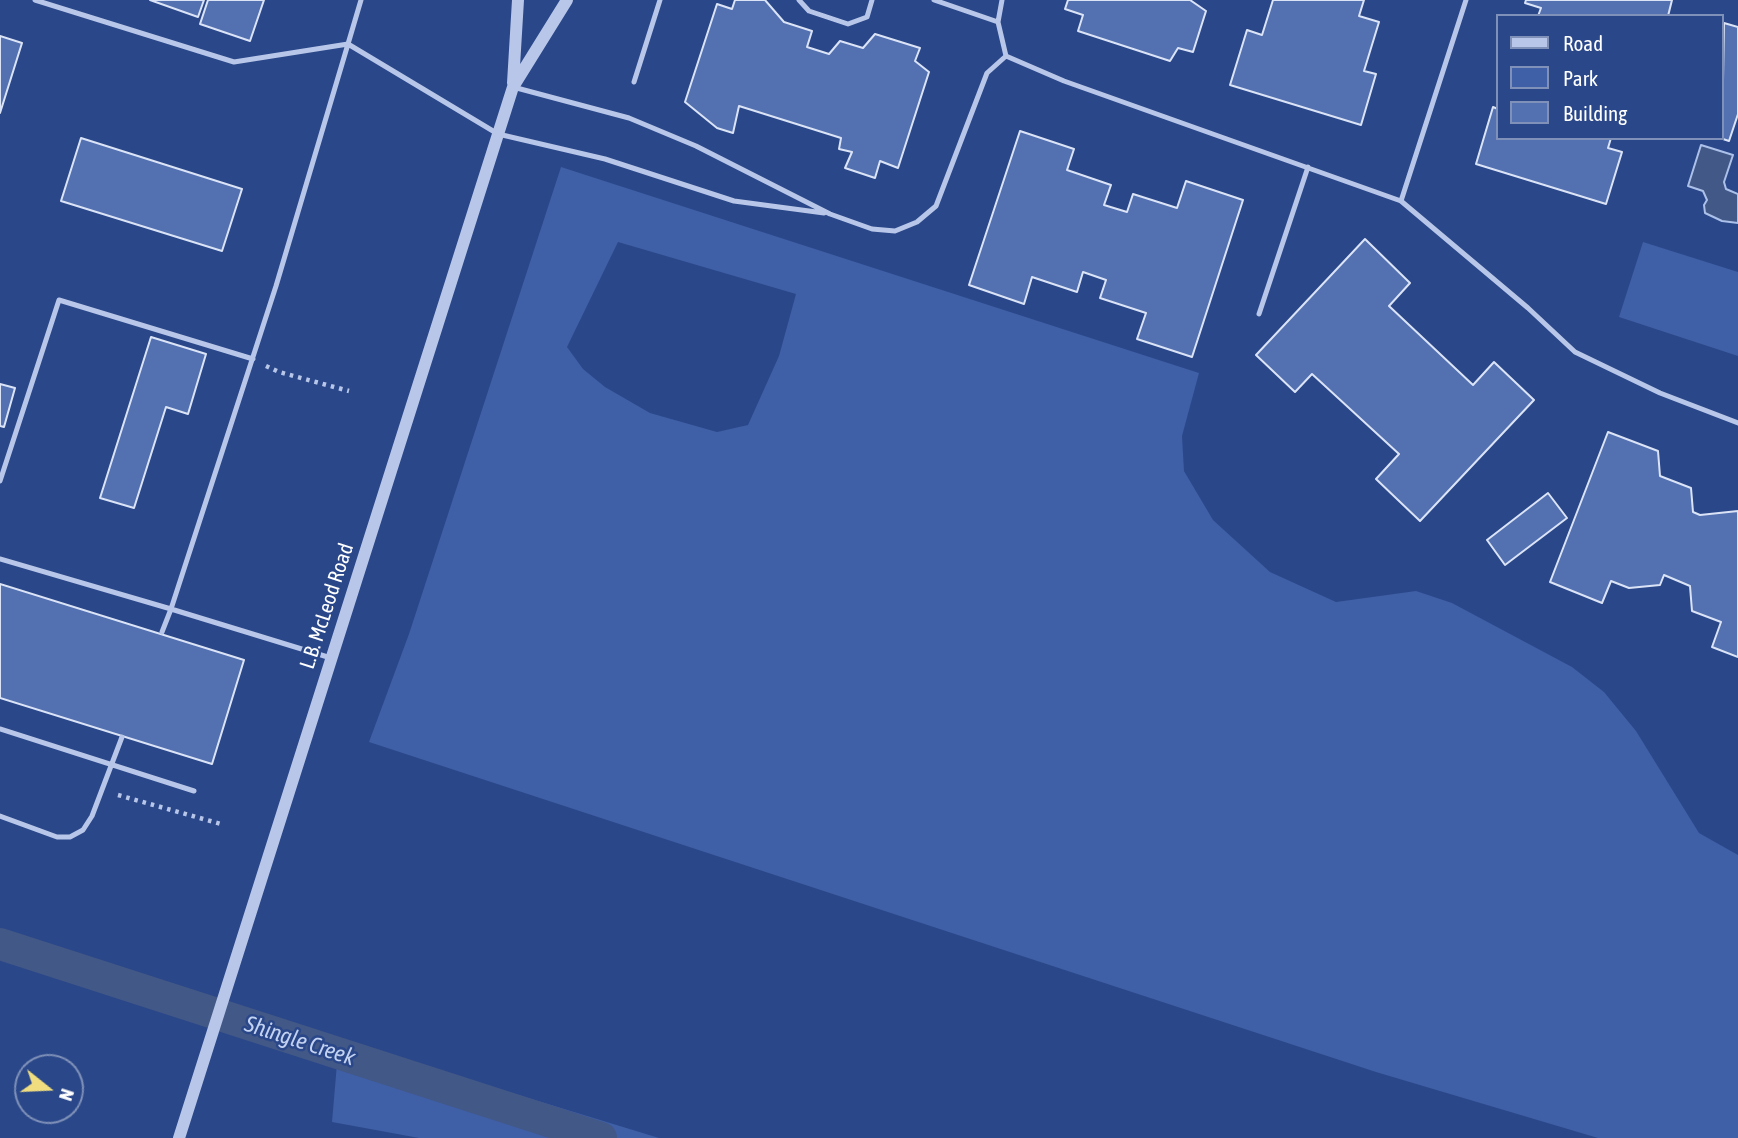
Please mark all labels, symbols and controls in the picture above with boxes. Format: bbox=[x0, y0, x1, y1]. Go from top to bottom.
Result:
legend bbox=[1496, 14, 1724, 140]
text: Road bbox=[1563, 31, 1603, 55]
text: Park bbox=[1563, 66, 1598, 90]
text: Building bbox=[1563, 101, 1627, 125]
street label: L.B. McLeod Road bbox=[295, 540, 359, 672]
water label: Shingle Creek bbox=[241, 1010, 359, 1072]
north arrow bbox=[14, 1054, 84, 1124]
text: N bbox=[55, 1086, 79, 1104]

